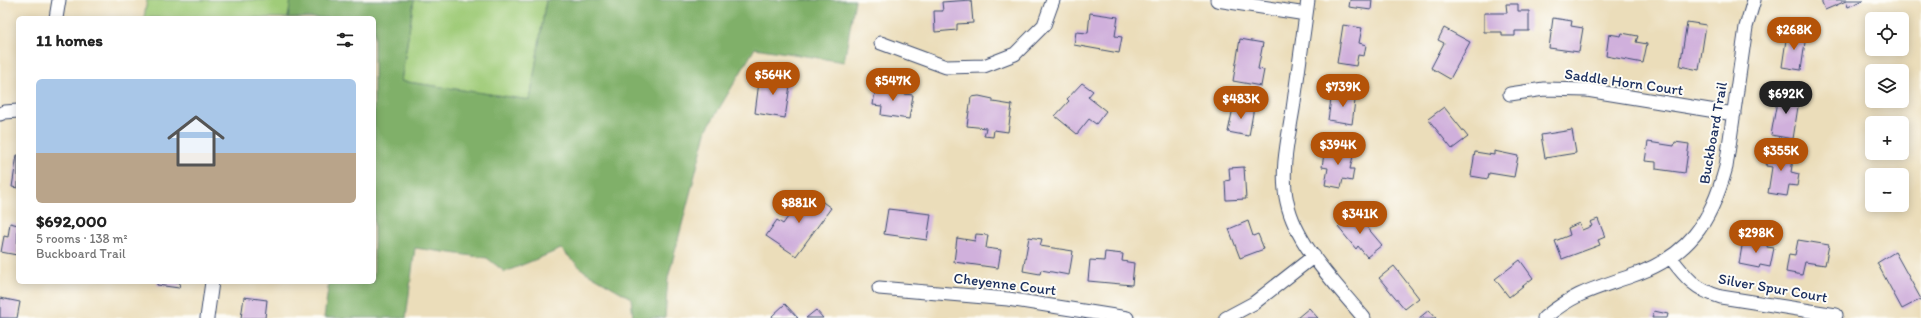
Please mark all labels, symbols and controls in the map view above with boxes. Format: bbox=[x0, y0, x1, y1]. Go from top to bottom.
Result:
map controls bbox=[1865, 12, 1909, 212]
button: locate bbox=[1865, 12, 1909, 56]
pin: $268K bbox=[1766, 17, 1822, 51]
text: $268K bbox=[1776, 22, 1812, 37]
icon: filters bbox=[334, 29, 356, 51]
text: 11 homes bbox=[36, 30, 103, 50]
pin: $564K bbox=[745, 62, 801, 96]
button: layers bbox=[1865, 64, 1909, 108]
street label: Saddle Horn Court bbox=[1563, 65, 1685, 99]
text: $564K bbox=[755, 67, 791, 82]
pin: $547K bbox=[865, 68, 921, 102]
text: $547K bbox=[875, 73, 911, 88]
pin: $739K bbox=[1315, 74, 1371, 108]
text: $739K bbox=[1325, 79, 1361, 94]
street label: Buckboard Trail bbox=[1695, 80, 1731, 186]
pin: $692K bbox=[1758, 81, 1814, 115]
pin: $483K bbox=[1213, 86, 1269, 120]
text: $692K bbox=[1768, 86, 1804, 101]
text: $483K bbox=[1223, 91, 1259, 106]
icon: home bbox=[160, 105, 232, 177]
button: + bbox=[1865, 116, 1909, 160]
pin: $394K bbox=[1310, 132, 1366, 166]
text: $394K bbox=[1320, 137, 1356, 152]
pin: $355K bbox=[1753, 138, 1809, 172]
text: $355K bbox=[1763, 143, 1799, 158]
button: − bbox=[1865, 168, 1909, 212]
pin: $881K bbox=[771, 190, 827, 224]
text: $881K bbox=[781, 195, 817, 210]
pin: $341K bbox=[1332, 201, 1388, 235]
text: $341K bbox=[1342, 206, 1378, 221]
text: $692,000 bbox=[36, 211, 107, 231]
pin: $298K bbox=[1728, 220, 1784, 254]
text: $298K bbox=[1738, 225, 1774, 240]
text: 5 rooms · 138 m² bbox=[36, 231, 128, 246]
text: Buckboard Trail bbox=[36, 246, 126, 261]
street label: Cheyenne Court bbox=[953, 269, 1058, 299]
street label: Silver Spur Court bbox=[1717, 270, 1829, 307]

